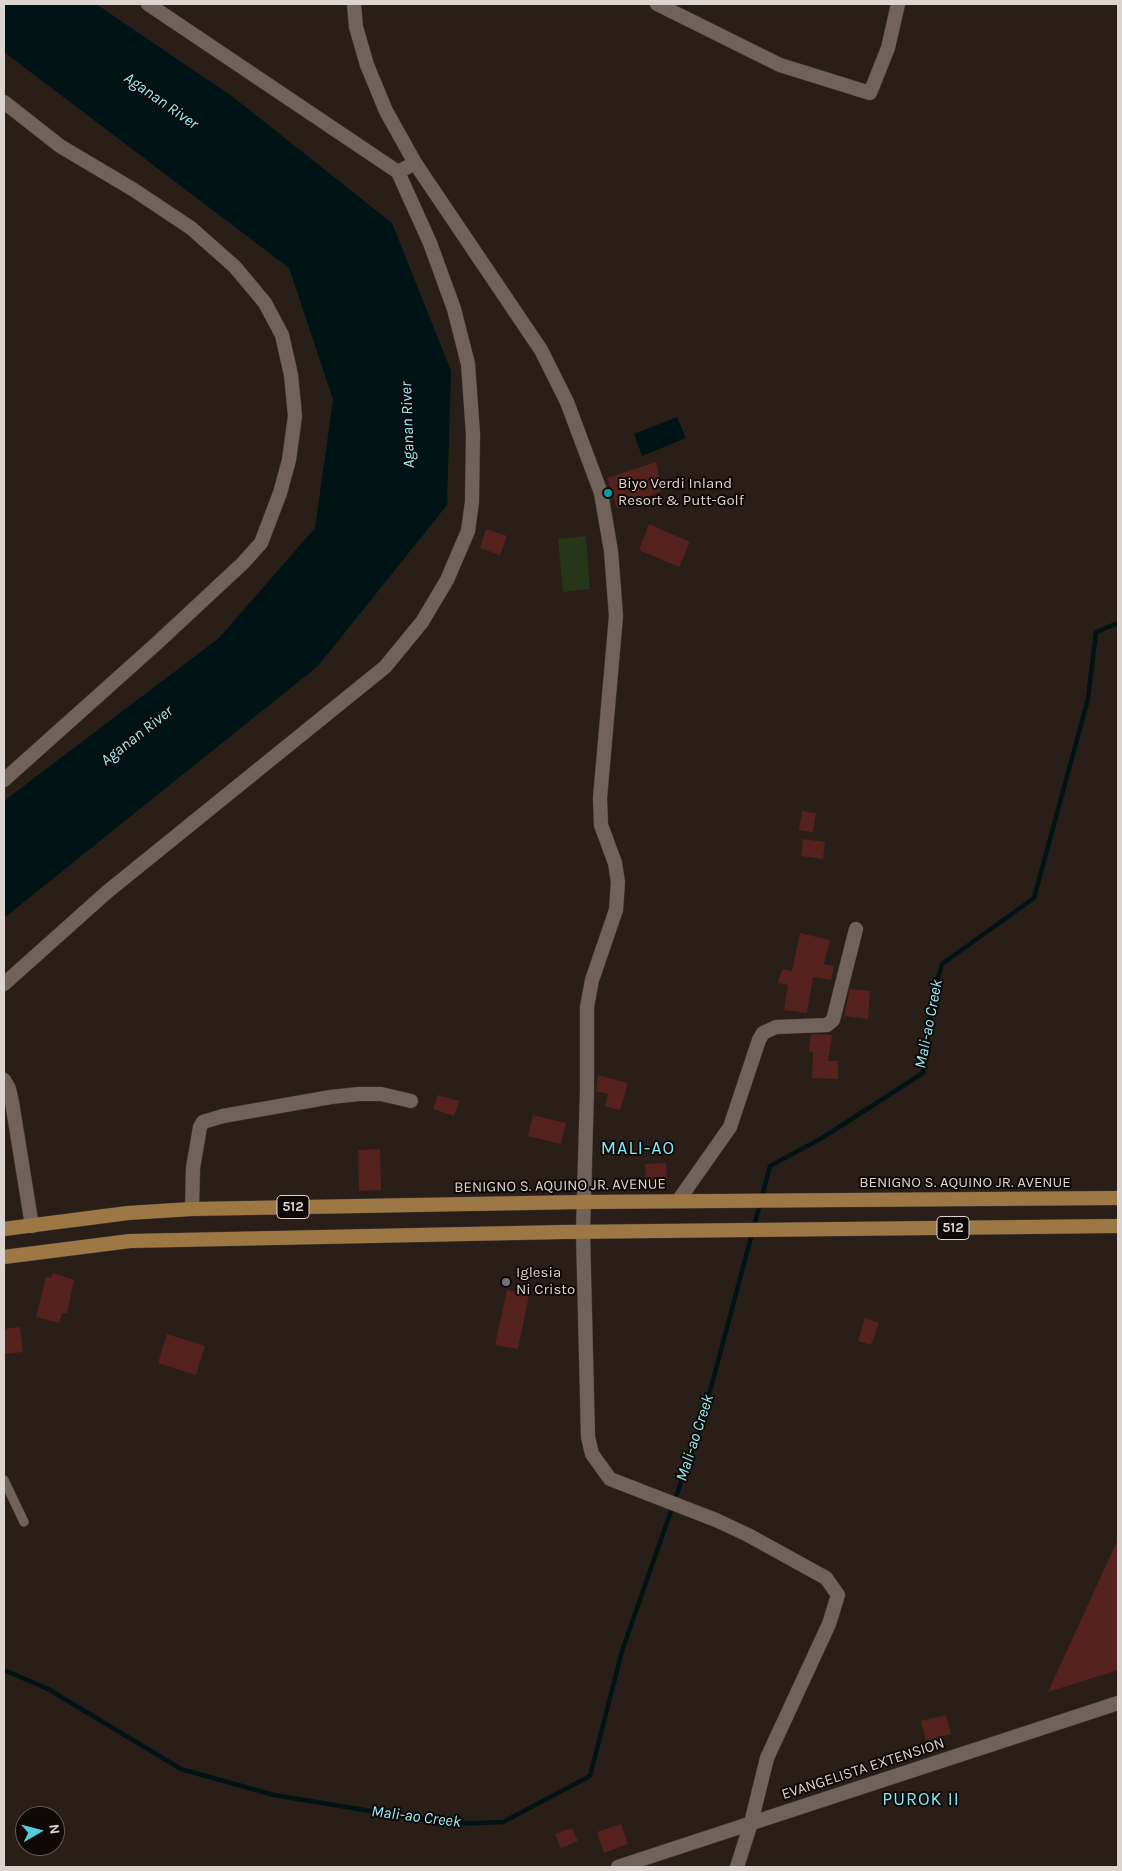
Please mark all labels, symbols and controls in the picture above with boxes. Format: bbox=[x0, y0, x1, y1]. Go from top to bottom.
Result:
water label: Aganan River bbox=[120, 68, 202, 134]
water label: Aganan River bbox=[397, 381, 419, 469]
place label: Biyo Verdi Inland Resort & Putt-Golf bbox=[618, 475, 744, 510]
marker: Biyo Verdi Inland Resort & Putt-Golf bbox=[602, 487, 614, 499]
water label: Aganan River bbox=[97, 702, 177, 770]
water label: Mali-ao Creek bbox=[911, 978, 947, 1070]
district label: MALI-AO bbox=[600, 1138, 676, 1160]
street label: BENIGNO S. AQUINO JR. AVENUE bbox=[859, 1174, 1071, 1192]
street label: BENIGNO S. AQUINO JR. AVENUE bbox=[454, 1175, 666, 1197]
road number: 512 bbox=[277, 1196, 309, 1218]
road number: 512 bbox=[937, 1216, 969, 1240]
place label: Iglesia Ni Cristo bbox=[516, 1264, 575, 1299]
marker: Iglesia Ni Cristo bbox=[500, 1276, 512, 1288]
water label: Mali-ao Creek bbox=[672, 1392, 718, 1484]
street label: EVANGELISTA EXTENSION bbox=[779, 1734, 947, 1804]
district label: PUROK II bbox=[881, 1789, 961, 1811]
water label: Mali-ao Creek bbox=[370, 1802, 462, 1832]
north arrow bbox=[15, 1806, 65, 1856]
text: N bbox=[45, 1823, 63, 1835]

